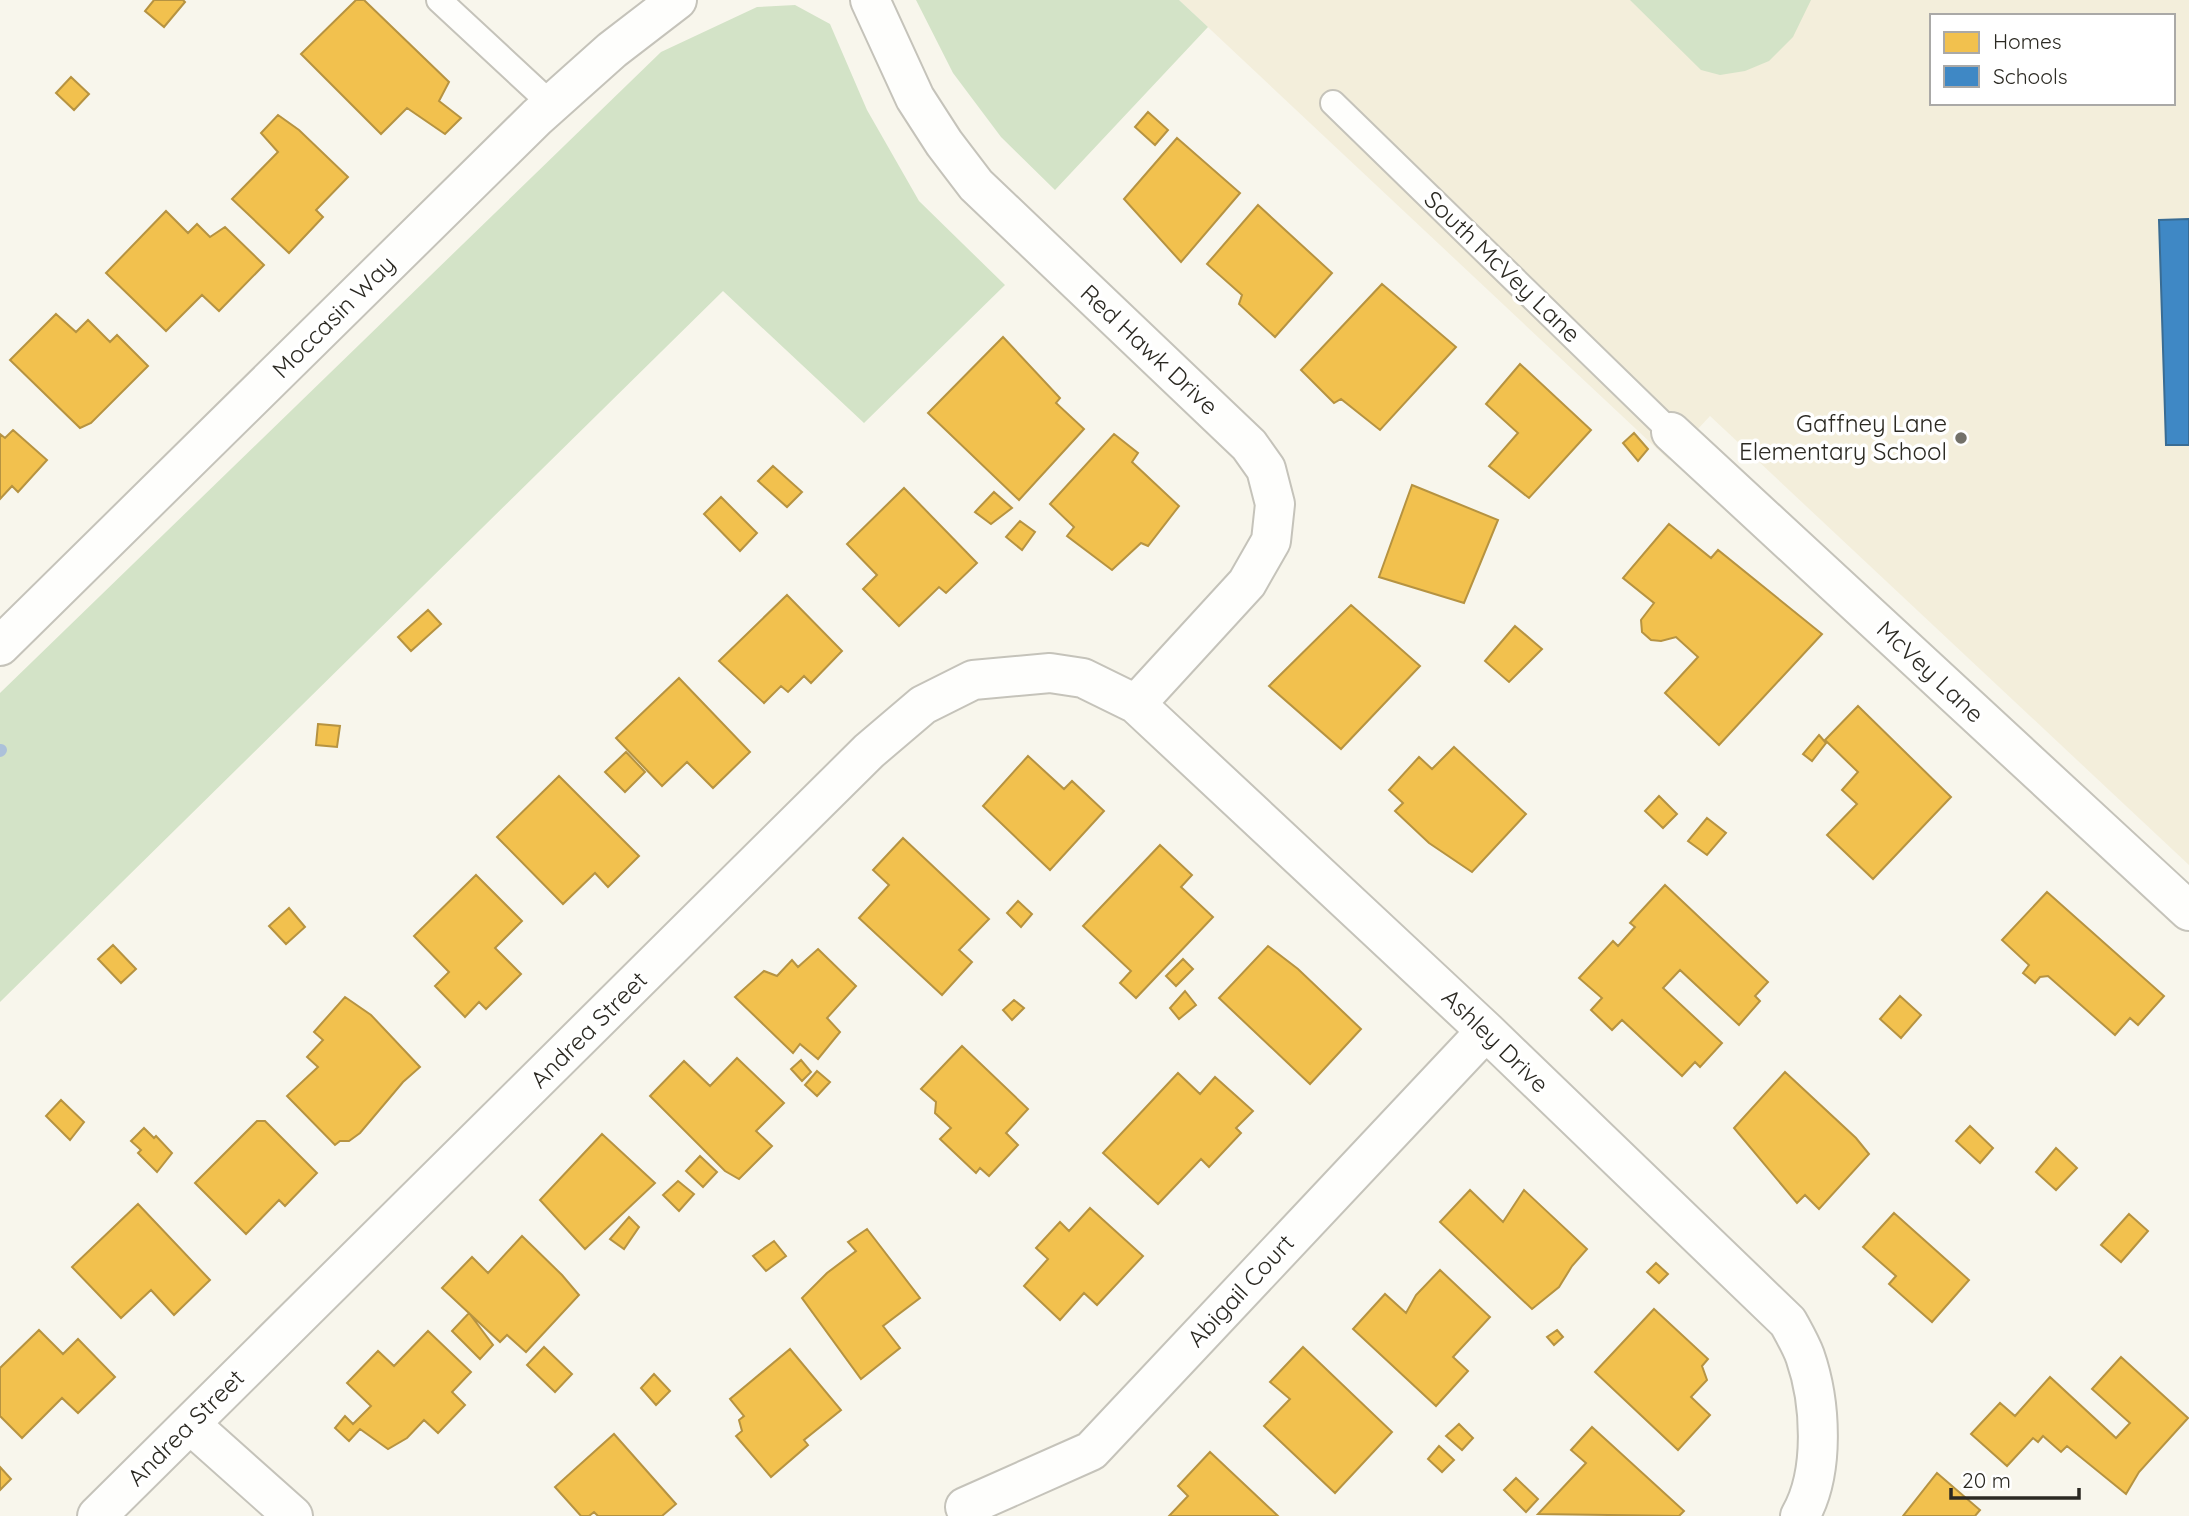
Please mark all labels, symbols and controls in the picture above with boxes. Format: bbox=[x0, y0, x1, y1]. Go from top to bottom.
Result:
legend bbox=[1930, 14, 2175, 105]
text: Homes bbox=[1993, 28, 2062, 54]
text: Schools bbox=[1993, 63, 2068, 89]
street label: South McVey Lane bbox=[1418, 184, 1587, 349]
street label: Moccasin Way bbox=[266, 249, 401, 384]
street label: Red Hawk Drive bbox=[1075, 278, 1225, 421]
place label: Gaffney Lane Elementary School bbox=[1739, 408, 1947, 466]
marker: Gaffney Lane Elementary School bbox=[1953, 430, 1969, 446]
street label: McVey Lane bbox=[1871, 614, 1991, 729]
street label: Andrea Street bbox=[524, 965, 653, 1094]
street label: Ashley Drive bbox=[1436, 982, 1555, 1099]
street label: Abigail Court bbox=[1181, 1228, 1300, 1353]
street label: Andrea Street bbox=[121, 1363, 250, 1492]
scale bar bbox=[1951, 1456, 2079, 1500]
text: 20 m bbox=[1962, 1467, 2011, 1493]

